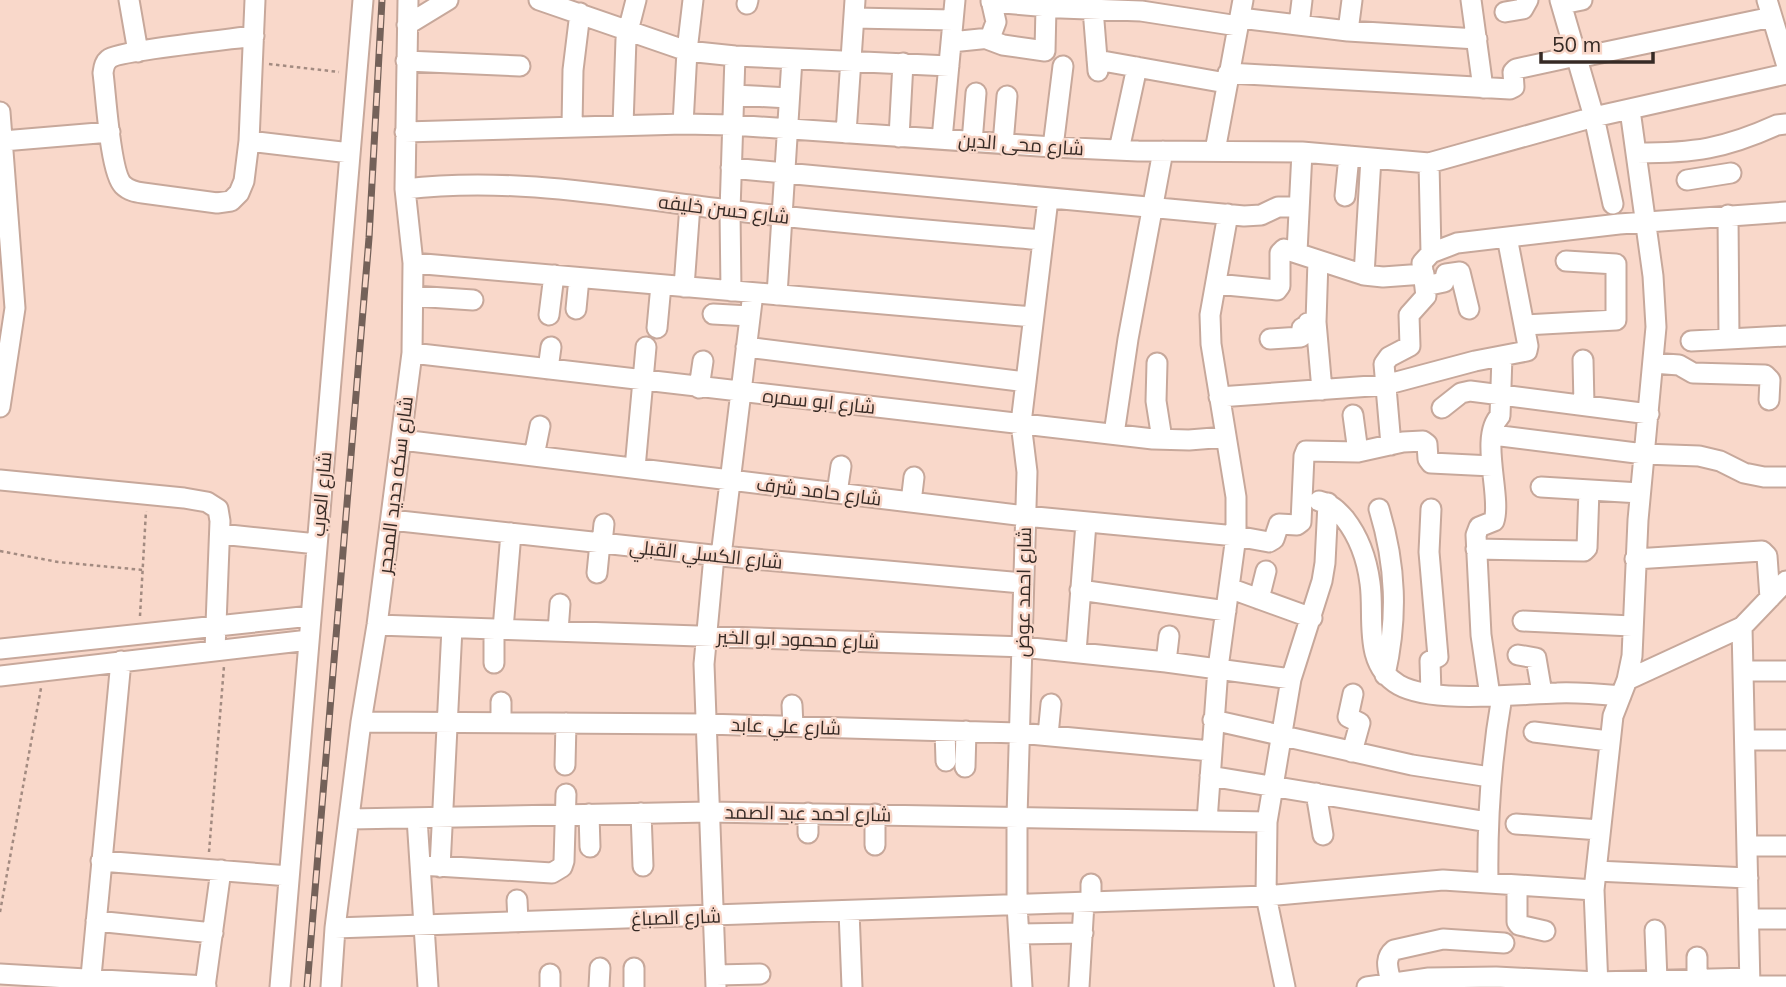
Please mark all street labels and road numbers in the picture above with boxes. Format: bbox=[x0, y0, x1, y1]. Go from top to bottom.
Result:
street label: شارع محى الدين bbox=[957, 128, 1085, 162]
street label: شارع حسن خليفه bbox=[657, 189, 791, 231]
street label: شارع ابو سمره bbox=[761, 383, 877, 421]
street label: شارع سكه حديد المحجر bbox=[372, 395, 420, 576]
street label: شارع العرب bbox=[305, 451, 339, 538]
street label: شارع حامد شرف bbox=[755, 471, 883, 513]
street label: شارع احمد عوض bbox=[1010, 527, 1038, 657]
street label: شارع الكسلي القبلي bbox=[628, 534, 784, 577]
street label: شارع محمود ابو الخير bbox=[715, 624, 880, 656]
street label: شارع علي عابد bbox=[730, 712, 841, 743]
street label: شارع احمد عبد الصمد bbox=[724, 800, 892, 828]
street label: شارع الصباغ bbox=[631, 903, 721, 933]

